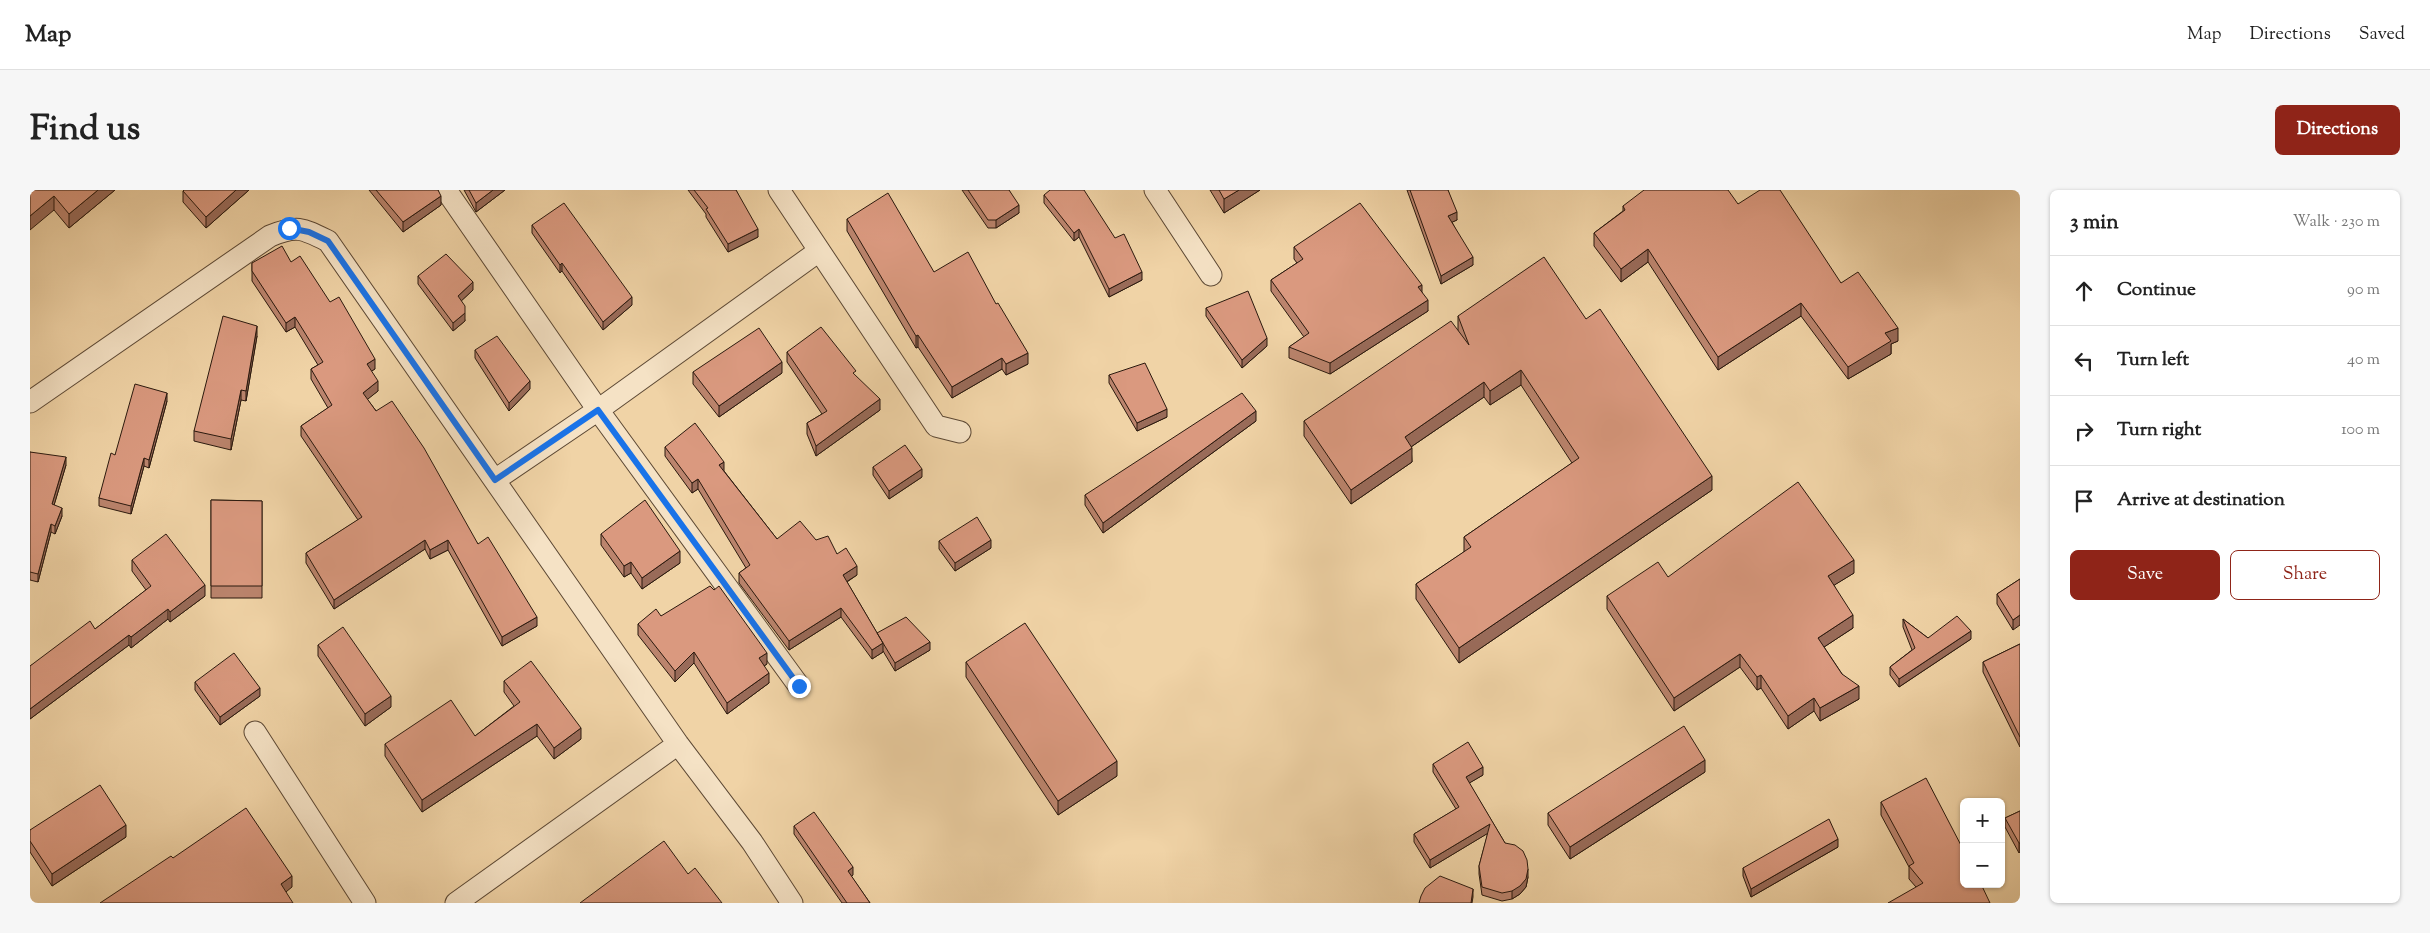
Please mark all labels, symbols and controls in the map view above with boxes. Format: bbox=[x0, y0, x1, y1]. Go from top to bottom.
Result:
text: Map bbox=[25, 18, 71, 52]
text: Map bbox=[2187, 22, 2222, 48]
text: Directions bbox=[2250, 22, 2331, 48]
text: Saved bbox=[2359, 22, 2405, 48]
text: Find us bbox=[30, 105, 140, 156]
button: Directions bbox=[2275, 105, 2400, 155]
text: 3 min bbox=[2070, 208, 2119, 238]
text: Walk · 230 m bbox=[2293, 211, 2380, 234]
route start bbox=[278, 217, 301, 240]
icon: ahead bbox=[2070, 277, 2098, 305]
text: Continue bbox=[2117, 277, 2196, 304]
text: 90 m bbox=[2347, 279, 2380, 302]
icon: left bbox=[2070, 347, 2098, 375]
text: Turn left bbox=[2117, 347, 2189, 374]
text: 40 m bbox=[2347, 349, 2380, 372]
icon: right bbox=[2070, 417, 2098, 445]
text: Turn right bbox=[2117, 417, 2201, 444]
text: 100 m bbox=[2341, 419, 2380, 442]
icon: arrive bbox=[2070, 487, 2098, 515]
text: Arrive at destination bbox=[2117, 487, 2285, 514]
button: Save bbox=[2070, 550, 2220, 600]
button: Share bbox=[2230, 550, 2380, 600]
route end bbox=[788, 675, 811, 698]
map controls bbox=[1960, 798, 2005, 888]
button: + bbox=[1960, 798, 2005, 843]
button: − bbox=[1960, 843, 2005, 888]

